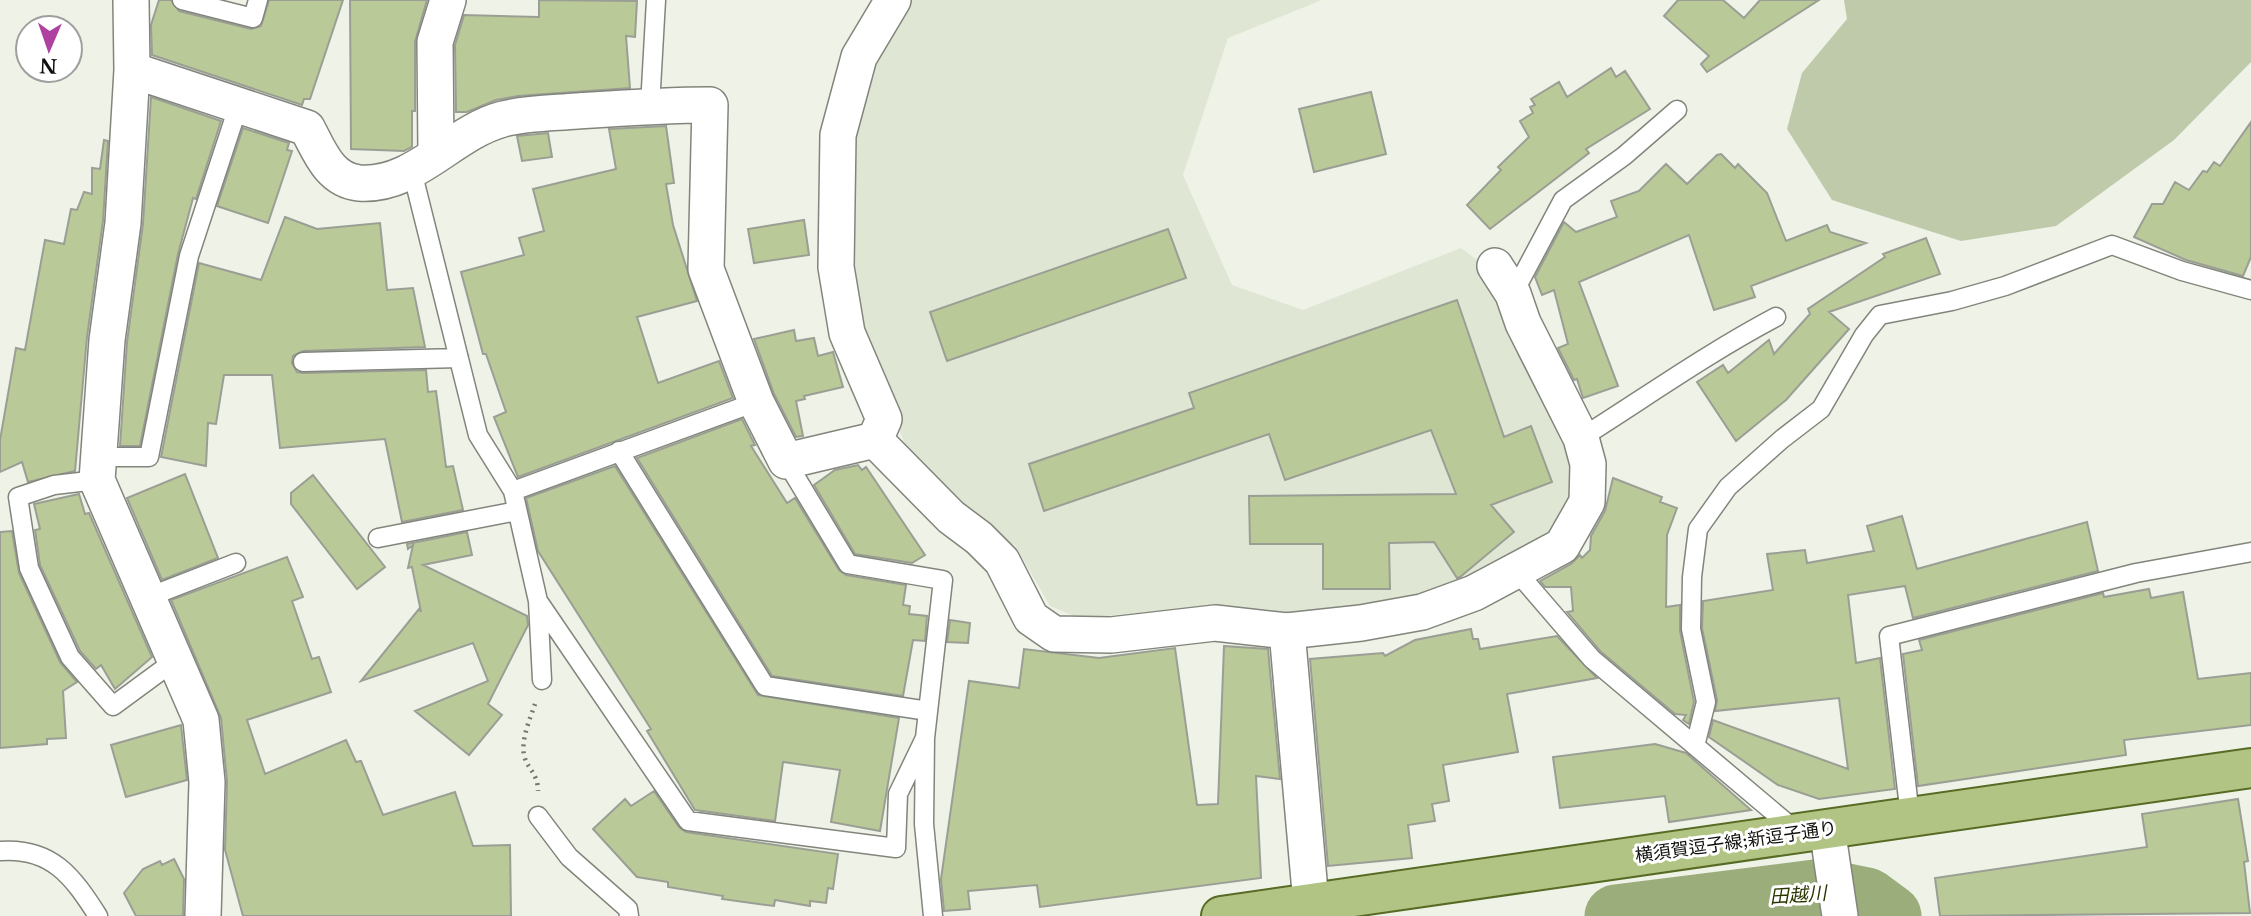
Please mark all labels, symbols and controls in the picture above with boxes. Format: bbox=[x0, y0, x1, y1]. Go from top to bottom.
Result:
north arrow bbox=[14, 14, 84, 84]
text: N bbox=[39, 54, 58, 77]
street label: 横須賀逗子線;新逗子通り bbox=[1634, 817, 1838, 867]
water label: 田越川 bbox=[1769, 881, 1829, 908]

